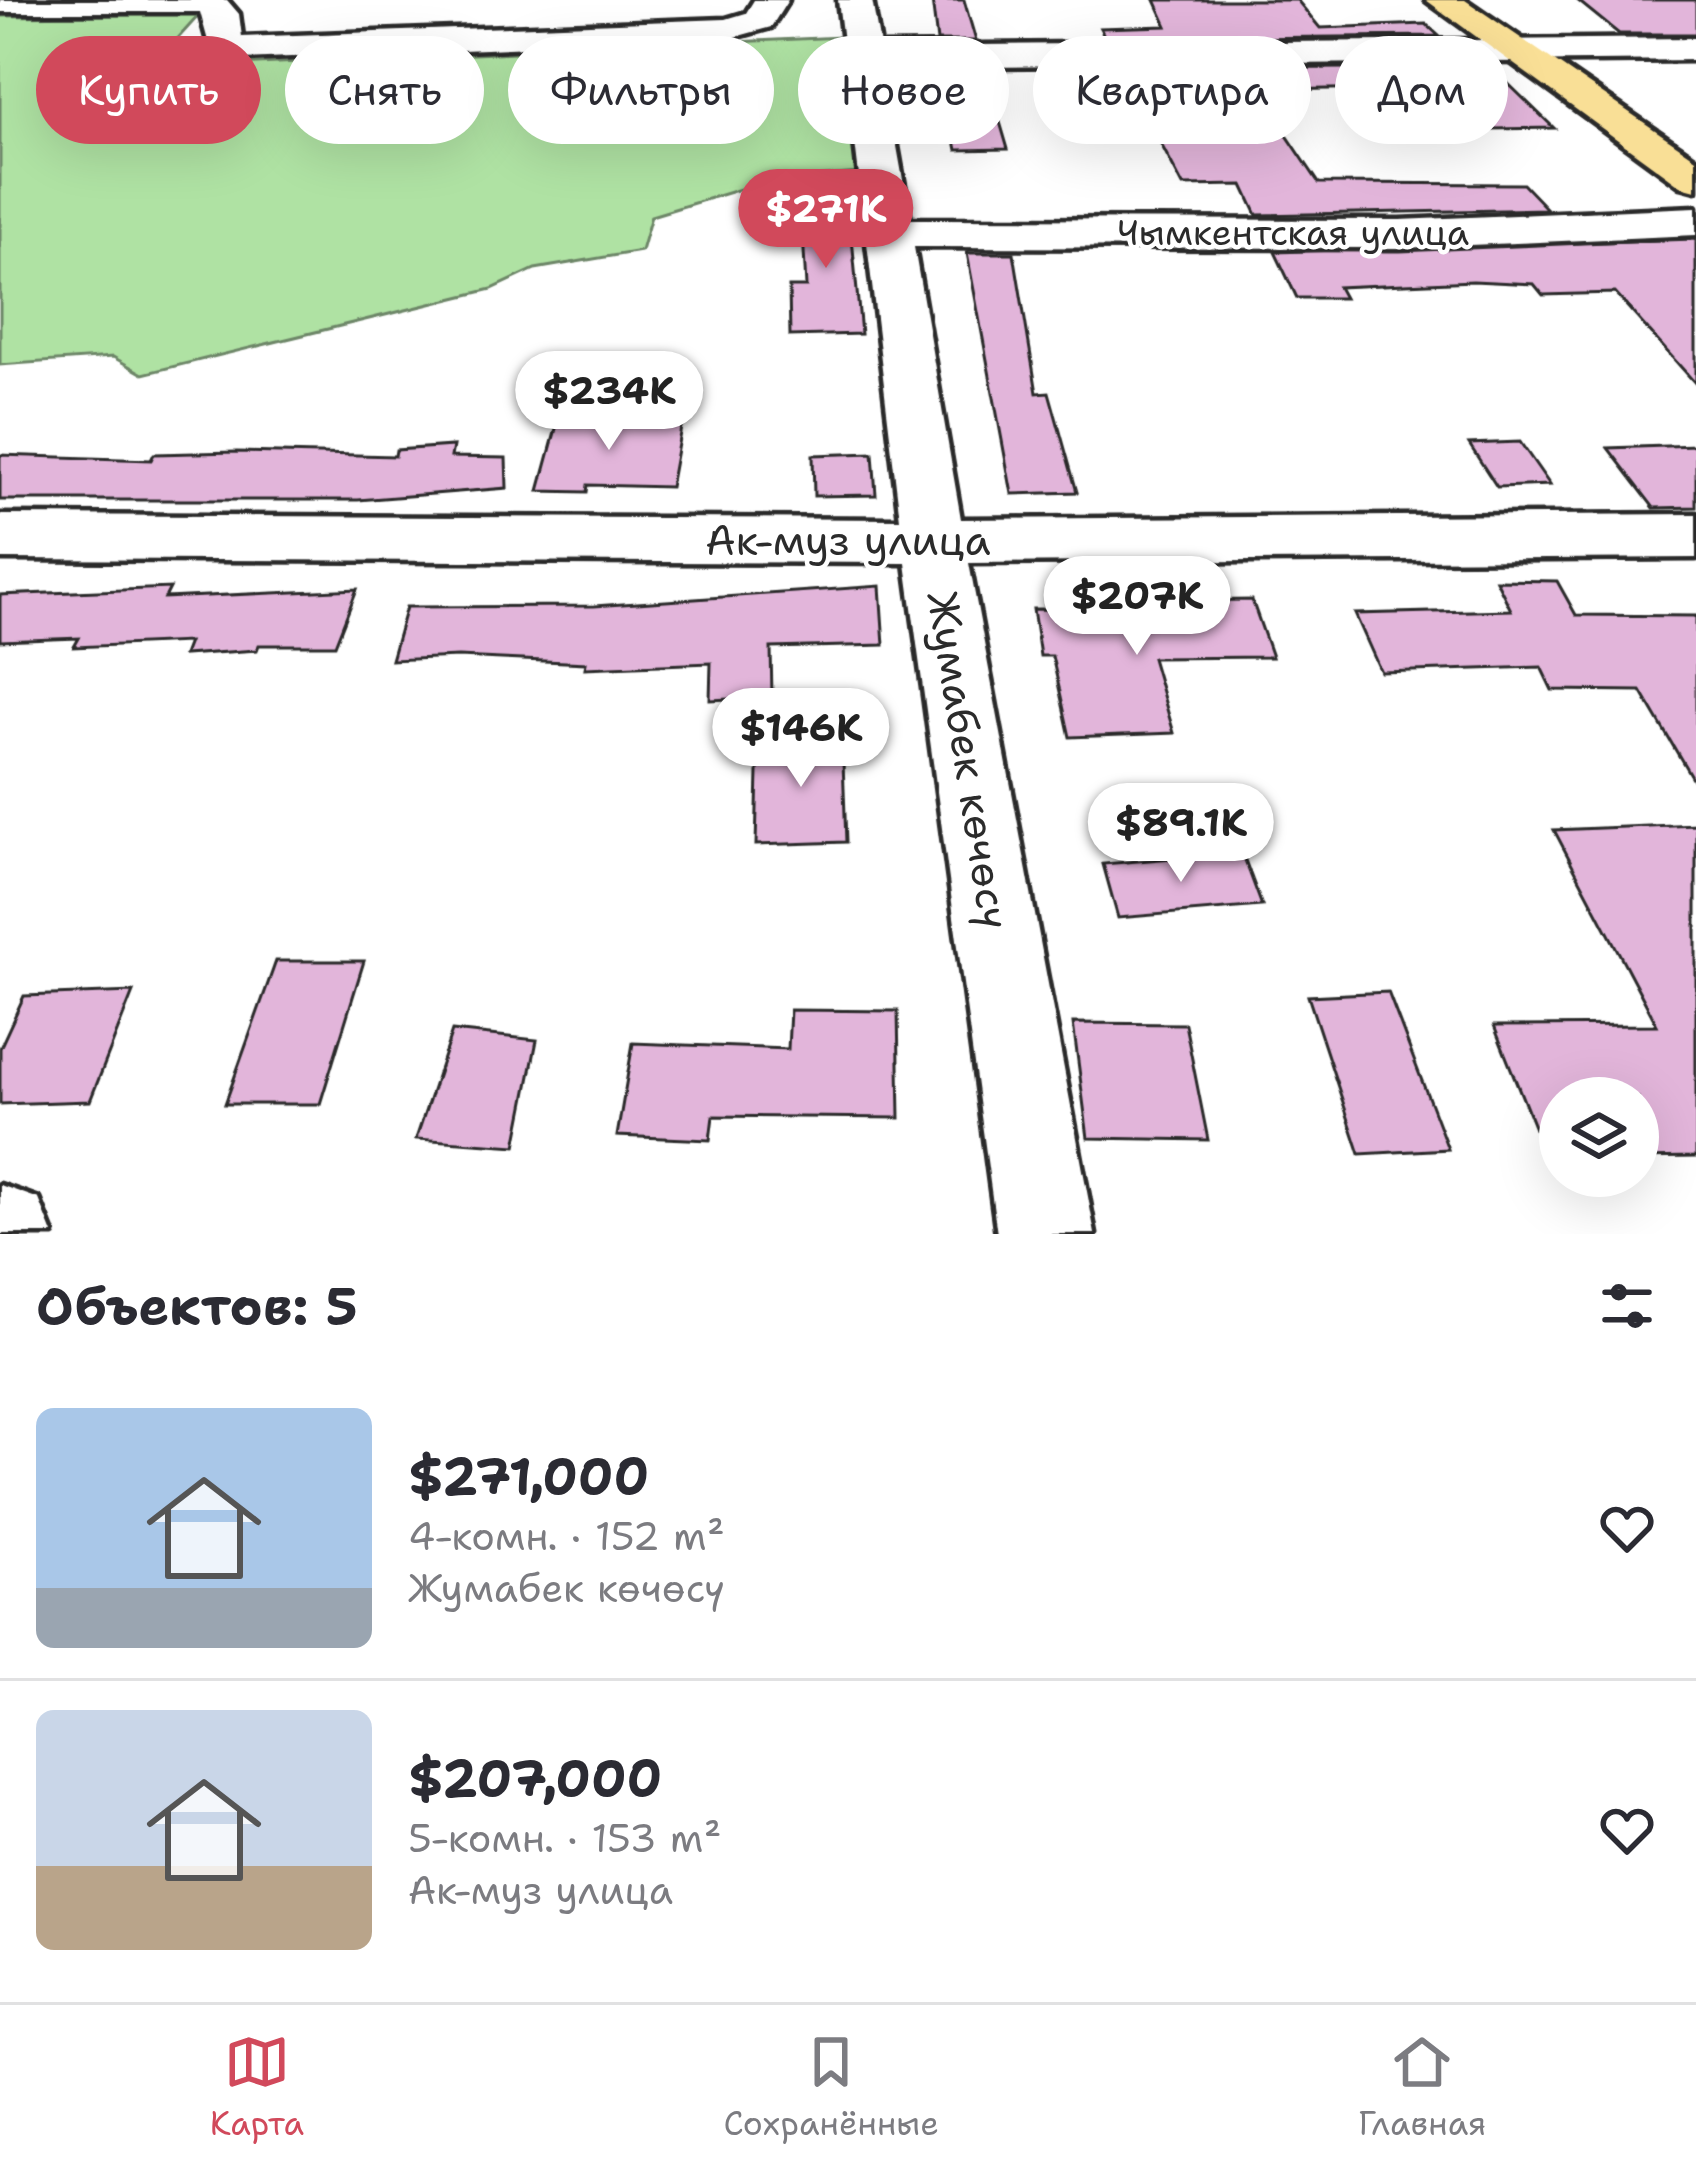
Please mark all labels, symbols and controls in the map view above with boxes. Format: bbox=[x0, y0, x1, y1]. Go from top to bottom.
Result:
chip: Купить bbox=[36, 36, 261, 144]
chip: Снять bbox=[285, 36, 484, 144]
chip: Фильтры bbox=[508, 36, 774, 144]
chip: Новое bbox=[798, 36, 1009, 144]
chip: Квартира bbox=[1033, 36, 1311, 144]
chip: Дом bbox=[1335, 36, 1508, 144]
pin: $271K bbox=[742, 169, 910, 271]
text: $271K bbox=[765, 182, 887, 234]
street label: Чымкентская улица bbox=[1117, 208, 1469, 257]
pin: $234K bbox=[525, 351, 693, 453]
text: $234K bbox=[542, 364, 676, 416]
street label: Ак-муз улица bbox=[705, 512, 991, 568]
pin: $207K bbox=[1053, 556, 1221, 658]
text: $207K bbox=[1071, 569, 1203, 621]
street label: Жумабек көчөсү bbox=[915, 587, 1023, 933]
pin: $146K bbox=[717, 688, 885, 790]
text: $146K bbox=[739, 701, 863, 753]
pin: $89.1K bbox=[1083, 783, 1279, 885]
text: $89.1K bbox=[1115, 796, 1247, 848]
map controls bbox=[1539, 1077, 1659, 1197]
button: layers bbox=[1539, 1077, 1659, 1197]
text: Объектов: 5 bbox=[36, 1272, 358, 1340]
icon: filters bbox=[1594, 1273, 1660, 1339]
text: $271,000 bbox=[408, 1442, 649, 1510]
icon: home bbox=[132, 1456, 276, 1600]
icon: heart bbox=[1594, 1495, 1660, 1561]
text: 4-комн. · 152 m² bbox=[408, 1510, 725, 1562]
text: Жумабек көчөсү bbox=[408, 1562, 724, 1614]
text: $207,000 bbox=[408, 1744, 662, 1812]
icon: home bbox=[132, 1758, 276, 1902]
icon: heart bbox=[1594, 1797, 1660, 1863]
text: 5-комн. · 153 m² bbox=[408, 1812, 721, 1864]
text: Ак-муз улица bbox=[408, 1864, 673, 1916]
tab: Карта bbox=[210, 2029, 304, 2146]
tab: Сохранённые bbox=[723, 2029, 939, 2146]
tab: Главная bbox=[1358, 2029, 1486, 2146]

